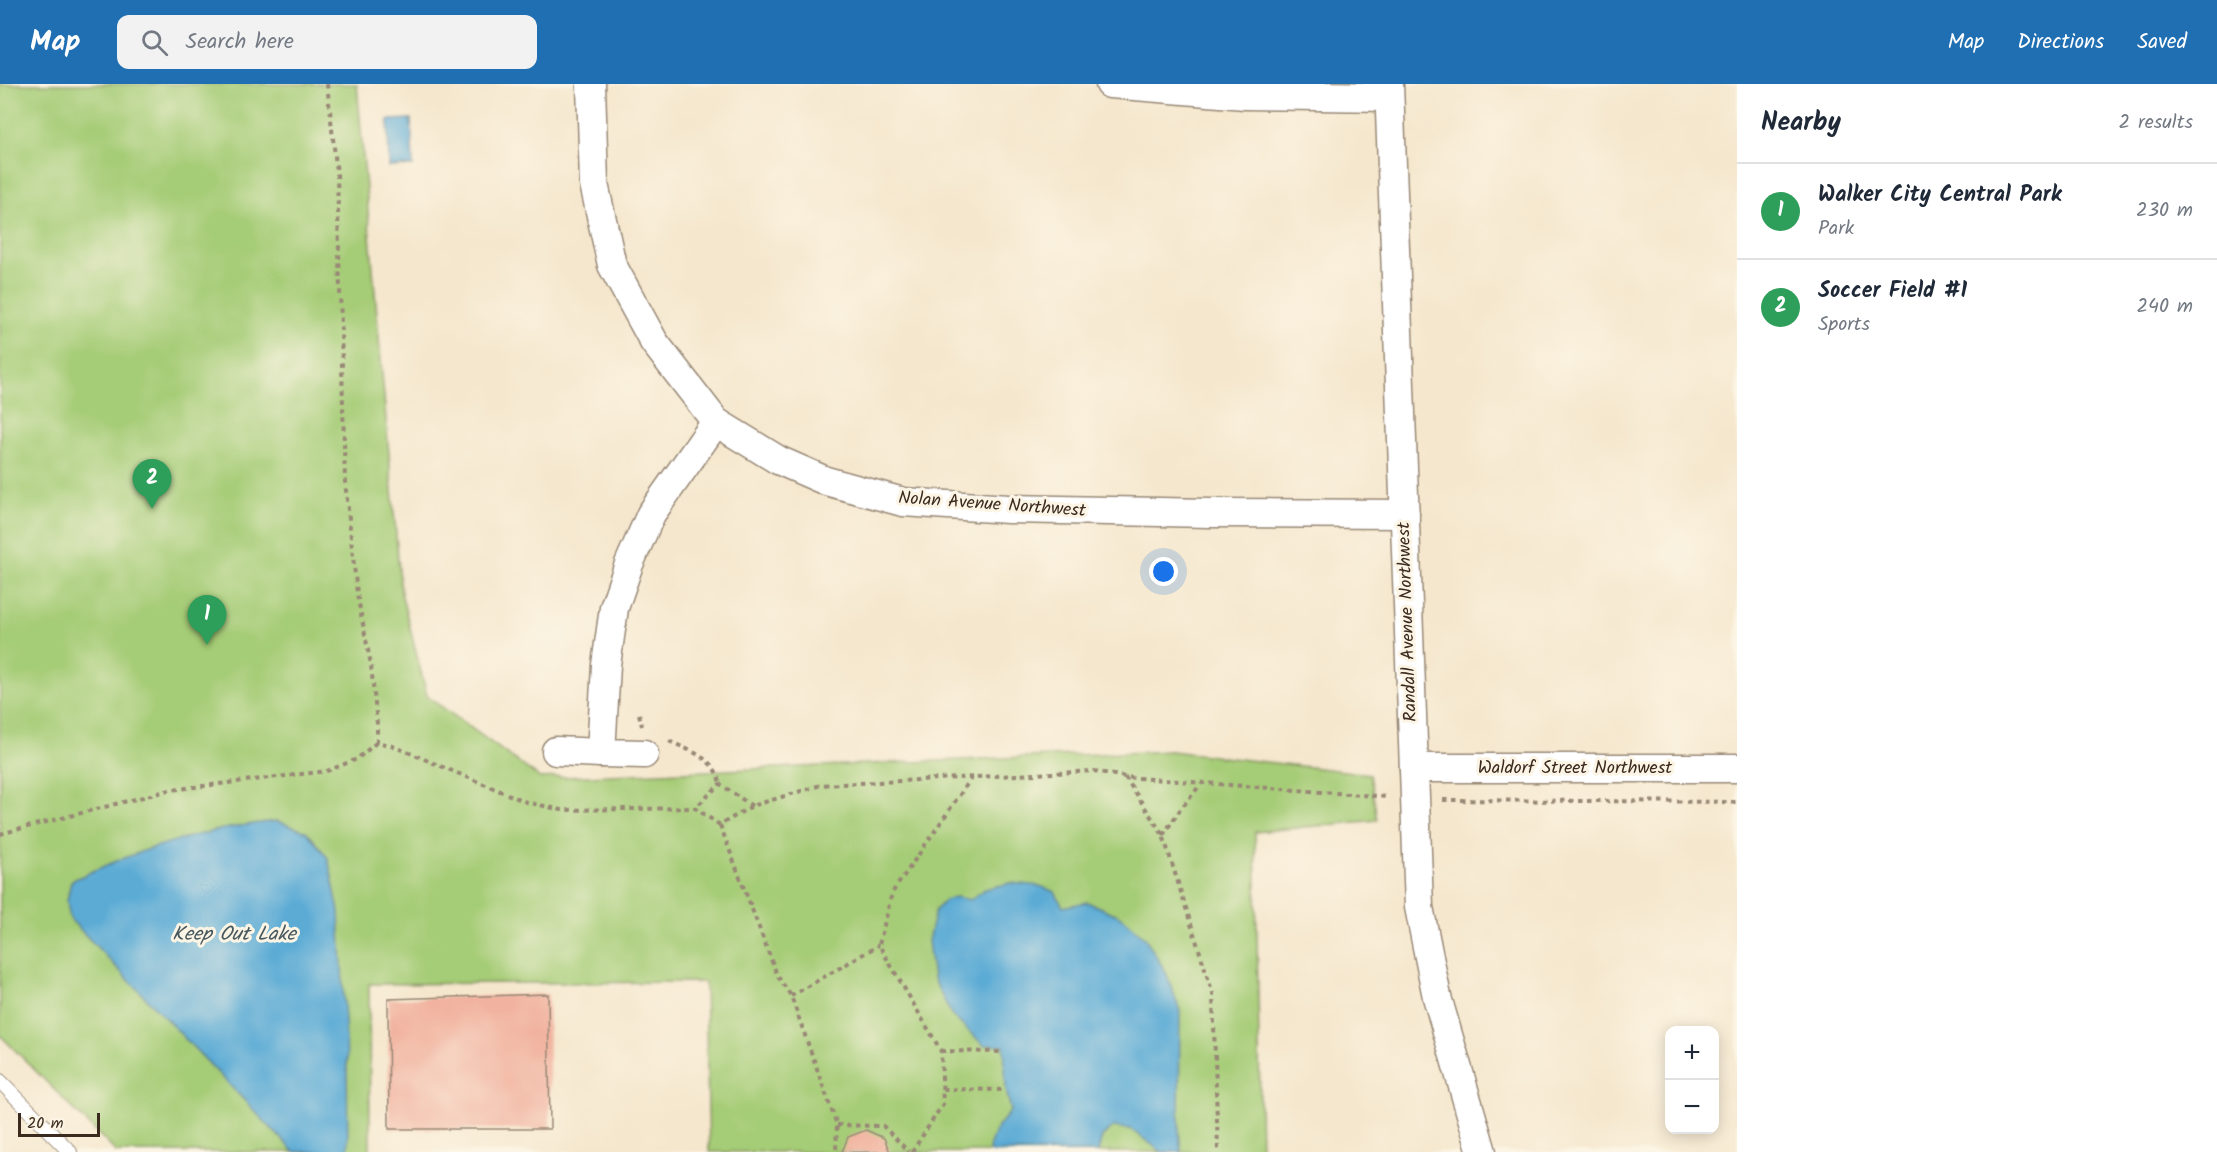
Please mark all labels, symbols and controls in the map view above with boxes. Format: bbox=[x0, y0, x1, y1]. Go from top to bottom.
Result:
search box bbox=[117, 15, 537, 69]
text: Map bbox=[30, 20, 81, 65]
text: Search here bbox=[186, 25, 294, 60]
icon: search bbox=[138, 26, 171, 59]
text: Map bbox=[1948, 26, 1984, 59]
text: Directions bbox=[2017, 26, 2104, 59]
text: Saved bbox=[2137, 26, 2187, 59]
text: Nearby bbox=[1761, 102, 1841, 144]
text: 2 results bbox=[2118, 107, 2193, 139]
text: Walker City Central Park bbox=[1818, 178, 2062, 213]
text: 1 bbox=[1777, 195, 1784, 227]
text: 230 m bbox=[2136, 195, 2193, 227]
text: Park bbox=[1818, 213, 1854, 245]
text: Soccer Field #1 bbox=[1818, 274, 1967, 309]
text: 2 bbox=[1775, 291, 1786, 323]
text: 240 m bbox=[2136, 291, 2193, 323]
text: Sports bbox=[1818, 309, 1870, 341]
pin: 2 bbox=[132, 460, 172, 509]
street label: Nolan Avenue Northwest bbox=[897, 484, 1088, 526]
street label: Randall Avenue Northwest bbox=[1390, 521, 1426, 722]
your location bbox=[1149, 557, 1178, 586]
pin: 1 bbox=[188, 596, 226, 645]
street label: Waldorf Street Northwest bbox=[1478, 754, 1673, 783]
water label: Keep Out Lake bbox=[172, 919, 298, 951]
map controls bbox=[1665, 1026, 1719, 1134]
button: + bbox=[1665, 1026, 1719, 1080]
button: − bbox=[1665, 1080, 1719, 1134]
scale bar bbox=[18, 1110, 100, 1138]
text: 20 m bbox=[27, 1111, 63, 1136]

